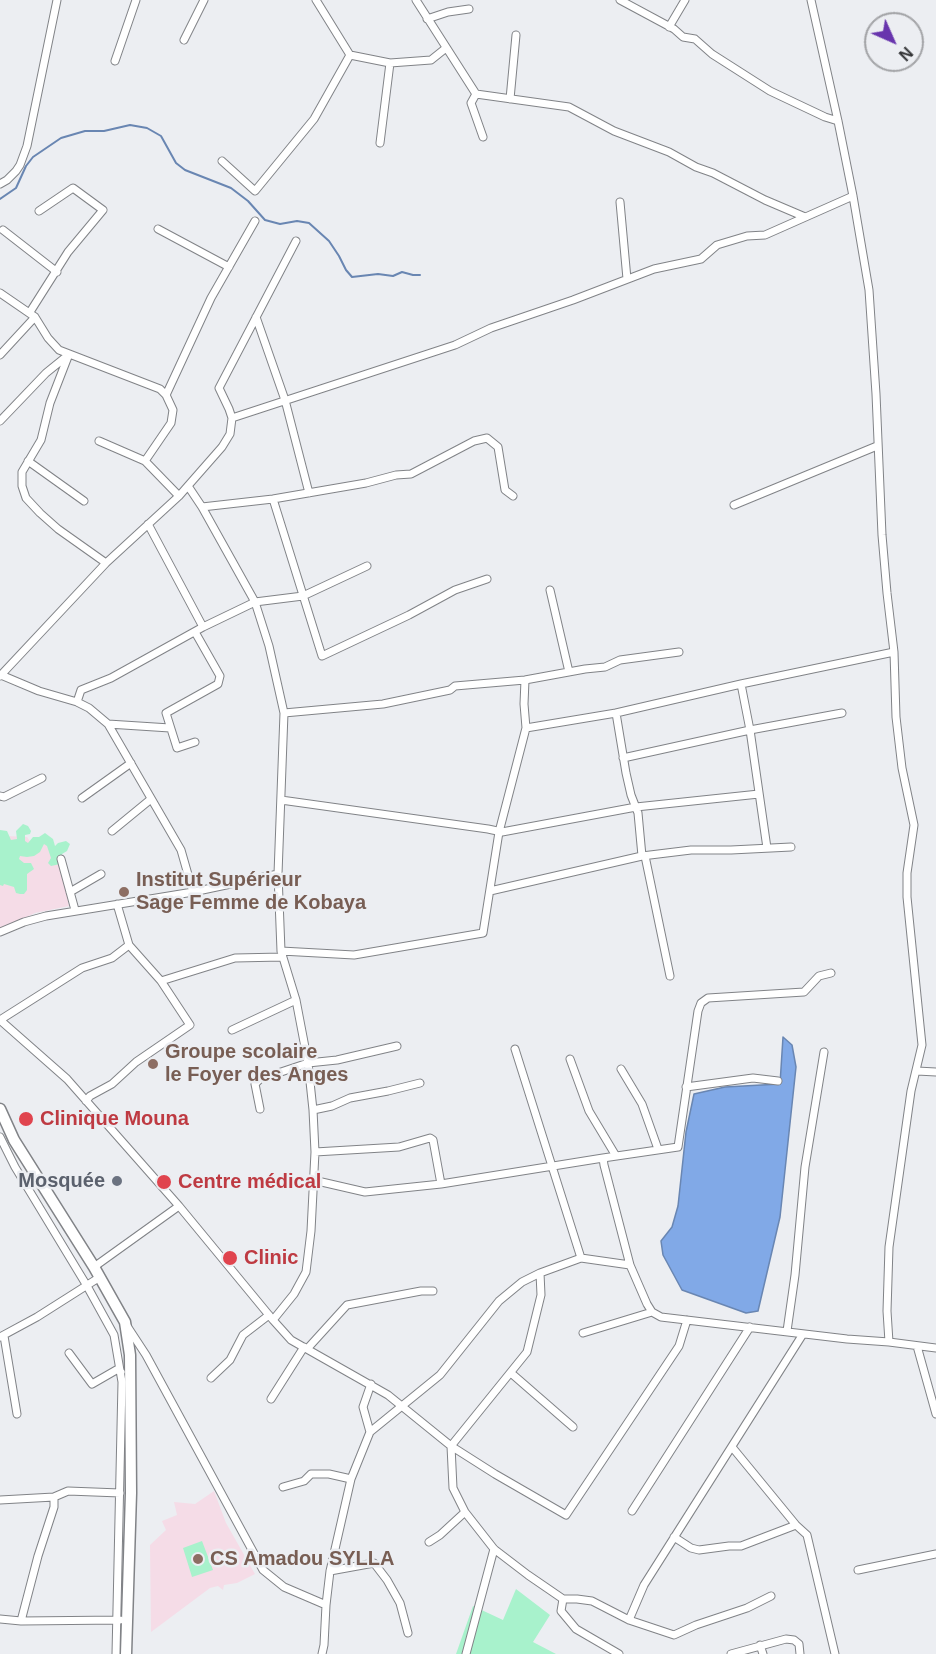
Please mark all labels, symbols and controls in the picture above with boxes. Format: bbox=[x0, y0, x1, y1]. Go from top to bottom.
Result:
north arrow bbox=[864, 12, 924, 72]
text: N bbox=[896, 44, 916, 64]
place label: Institut Supérieur Sage Femme de Kobaya bbox=[136, 868, 366, 915]
marker: Institut Supérieur Sage Femme de Kobaya bbox=[117, 885, 131, 899]
place label: Groupe scolaire le Foyer des Anges bbox=[165, 1040, 348, 1087]
marker: Groupe scolaire le Foyer des Anges bbox=[146, 1057, 160, 1071]
place label: Clinique Mouna bbox=[40, 1107, 189, 1131]
marker: Clinique Mouna bbox=[17, 1110, 35, 1128]
place label: Mosquée bbox=[18, 1169, 105, 1193]
place label: Centre médical bbox=[178, 1170, 321, 1194]
marker: Centre médical bbox=[155, 1173, 173, 1191]
marker: Mosquée bbox=[110, 1174, 124, 1188]
place label: Clinic bbox=[244, 1246, 298, 1270]
marker: Clinic bbox=[221, 1249, 239, 1267]
place label: CS Amadou SYLLA bbox=[210, 1547, 394, 1571]
marker: CS Amadou SYLLA bbox=[191, 1552, 205, 1566]

